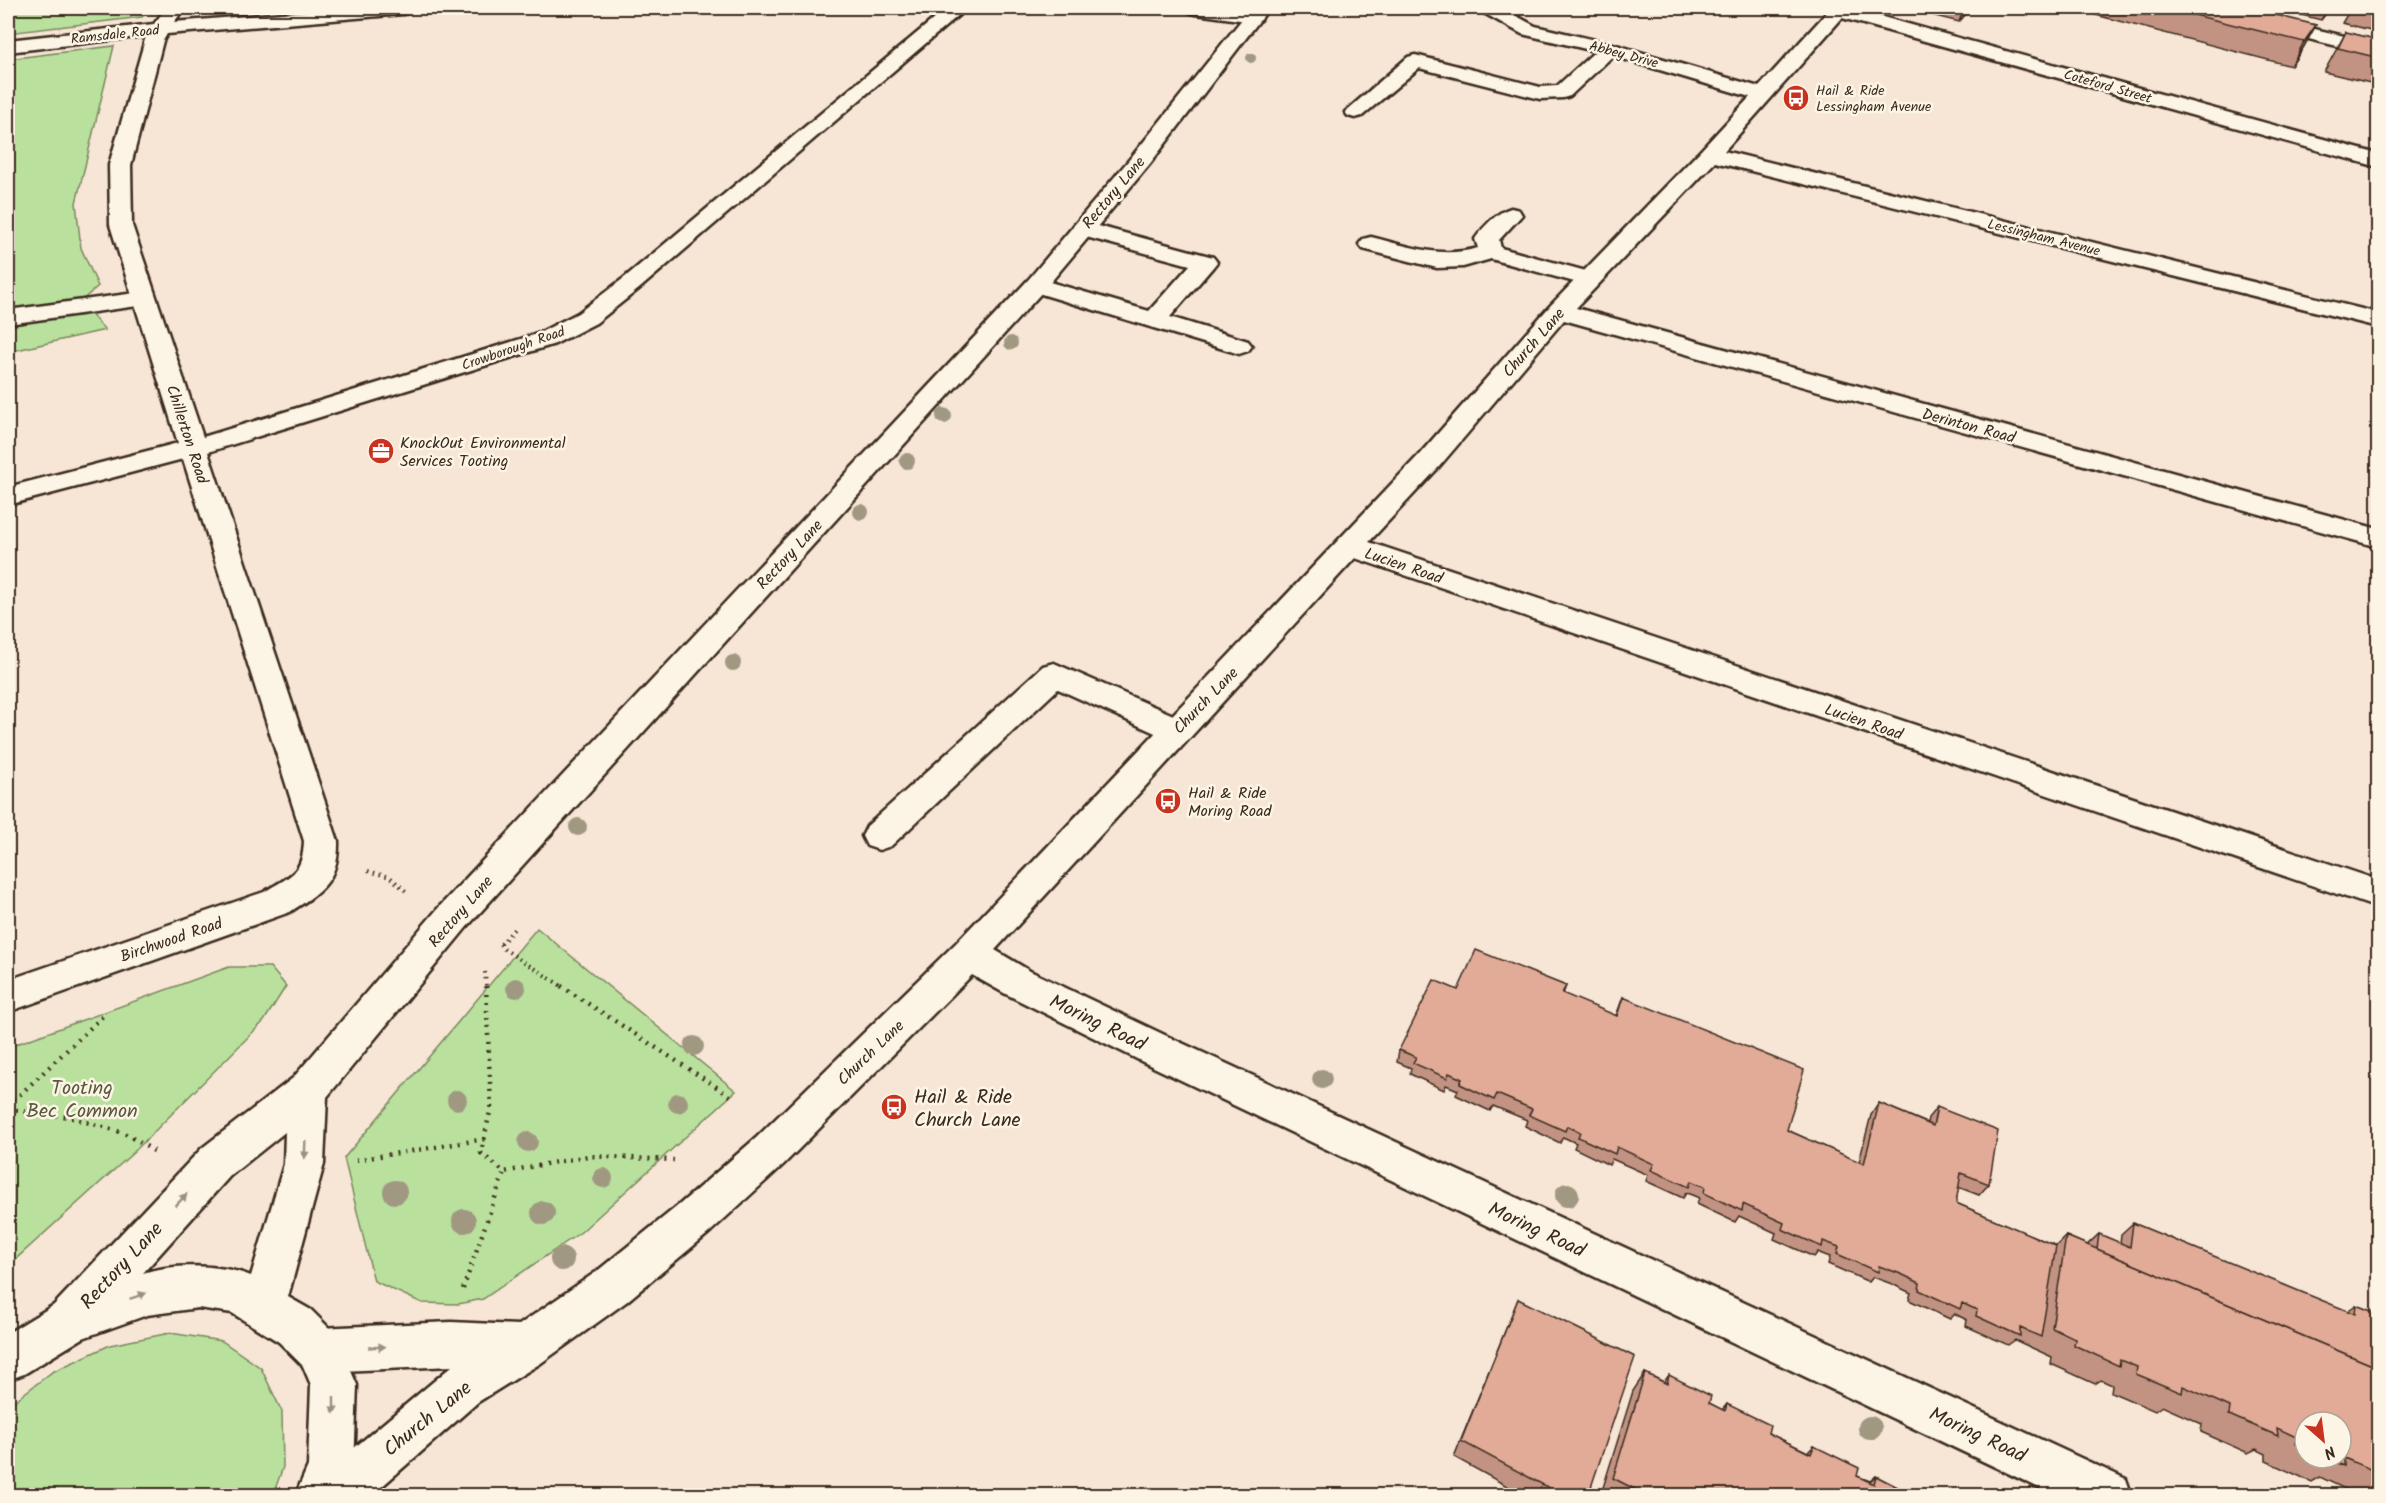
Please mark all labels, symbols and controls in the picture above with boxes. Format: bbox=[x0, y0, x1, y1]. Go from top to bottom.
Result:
street label: Ramsdale Road bbox=[70, 19, 161, 51]
street label: Abbey Drive bbox=[1587, 35, 1661, 75]
street label: Coteford Street bbox=[2061, 64, 2155, 110]
place label: Hail & Ride Lessingham Avenue bbox=[1816, 80, 1932, 118]
bus stop icon: Hail & Ride Lessingham Avenue bbox=[1781, 83, 1811, 113]
street label: Rectory Lane bbox=[1076, 151, 1152, 235]
street label: Lessingham Avenue bbox=[1985, 213, 2103, 263]
street label: Church Lane bbox=[1497, 303, 1572, 383]
street label: Crowborough Road bbox=[459, 321, 569, 377]
street label: Chillerton Road bbox=[159, 382, 215, 488]
street label: Derinton Road bbox=[1919, 402, 2019, 451]
place label: KnockOut Environmental Services Tooting bbox=[400, 431, 566, 474]
office icon: KnockOut Environmental Services Tooting bbox=[366, 436, 396, 466]
street label: Rectory Lane bbox=[751, 514, 829, 596]
street label: Lucien Road bbox=[1361, 541, 1447, 592]
street label: Church Lane bbox=[1167, 662, 1245, 740]
street label: Lucien Road bbox=[1821, 697, 1907, 748]
place label: Hail & Ride Moring Road bbox=[1188, 781, 1273, 824]
bus stop icon: Hail & Ride Moring Road bbox=[1153, 786, 1183, 816]
street label: Rectory Lane bbox=[423, 870, 500, 954]
street label: Birchwood Road bbox=[117, 911, 227, 970]
street label: Moring Road bbox=[1043, 987, 1152, 1062]
street label: Church Lane bbox=[832, 1014, 910, 1092]
park label: Tooting Bec Common bbox=[26, 1073, 138, 1128]
place label: Hail & Ride Church Lane bbox=[914, 1082, 1021, 1137]
bus stop icon: Hail & Ride Church Lane bbox=[879, 1092, 909, 1122]
one-way arrow bbox=[300, 1140, 309, 1159]
one-way arrow bbox=[173, 1193, 187, 1207]
street label: Moring Road bbox=[1482, 1194, 1591, 1268]
street label: Rectory Lane bbox=[73, 1215, 172, 1318]
one-way arrow bbox=[129, 1291, 147, 1300]
one-way arrow bbox=[367, 1342, 386, 1351]
street label: Church Lane bbox=[377, 1374, 480, 1466]
one-way arrow bbox=[329, 1396, 339, 1415]
street label: Moring Road bbox=[1923, 1399, 2032, 1473]
north arrow bbox=[2293, 1410, 2353, 1470]
text: N bbox=[2319, 1439, 2340, 1465]

